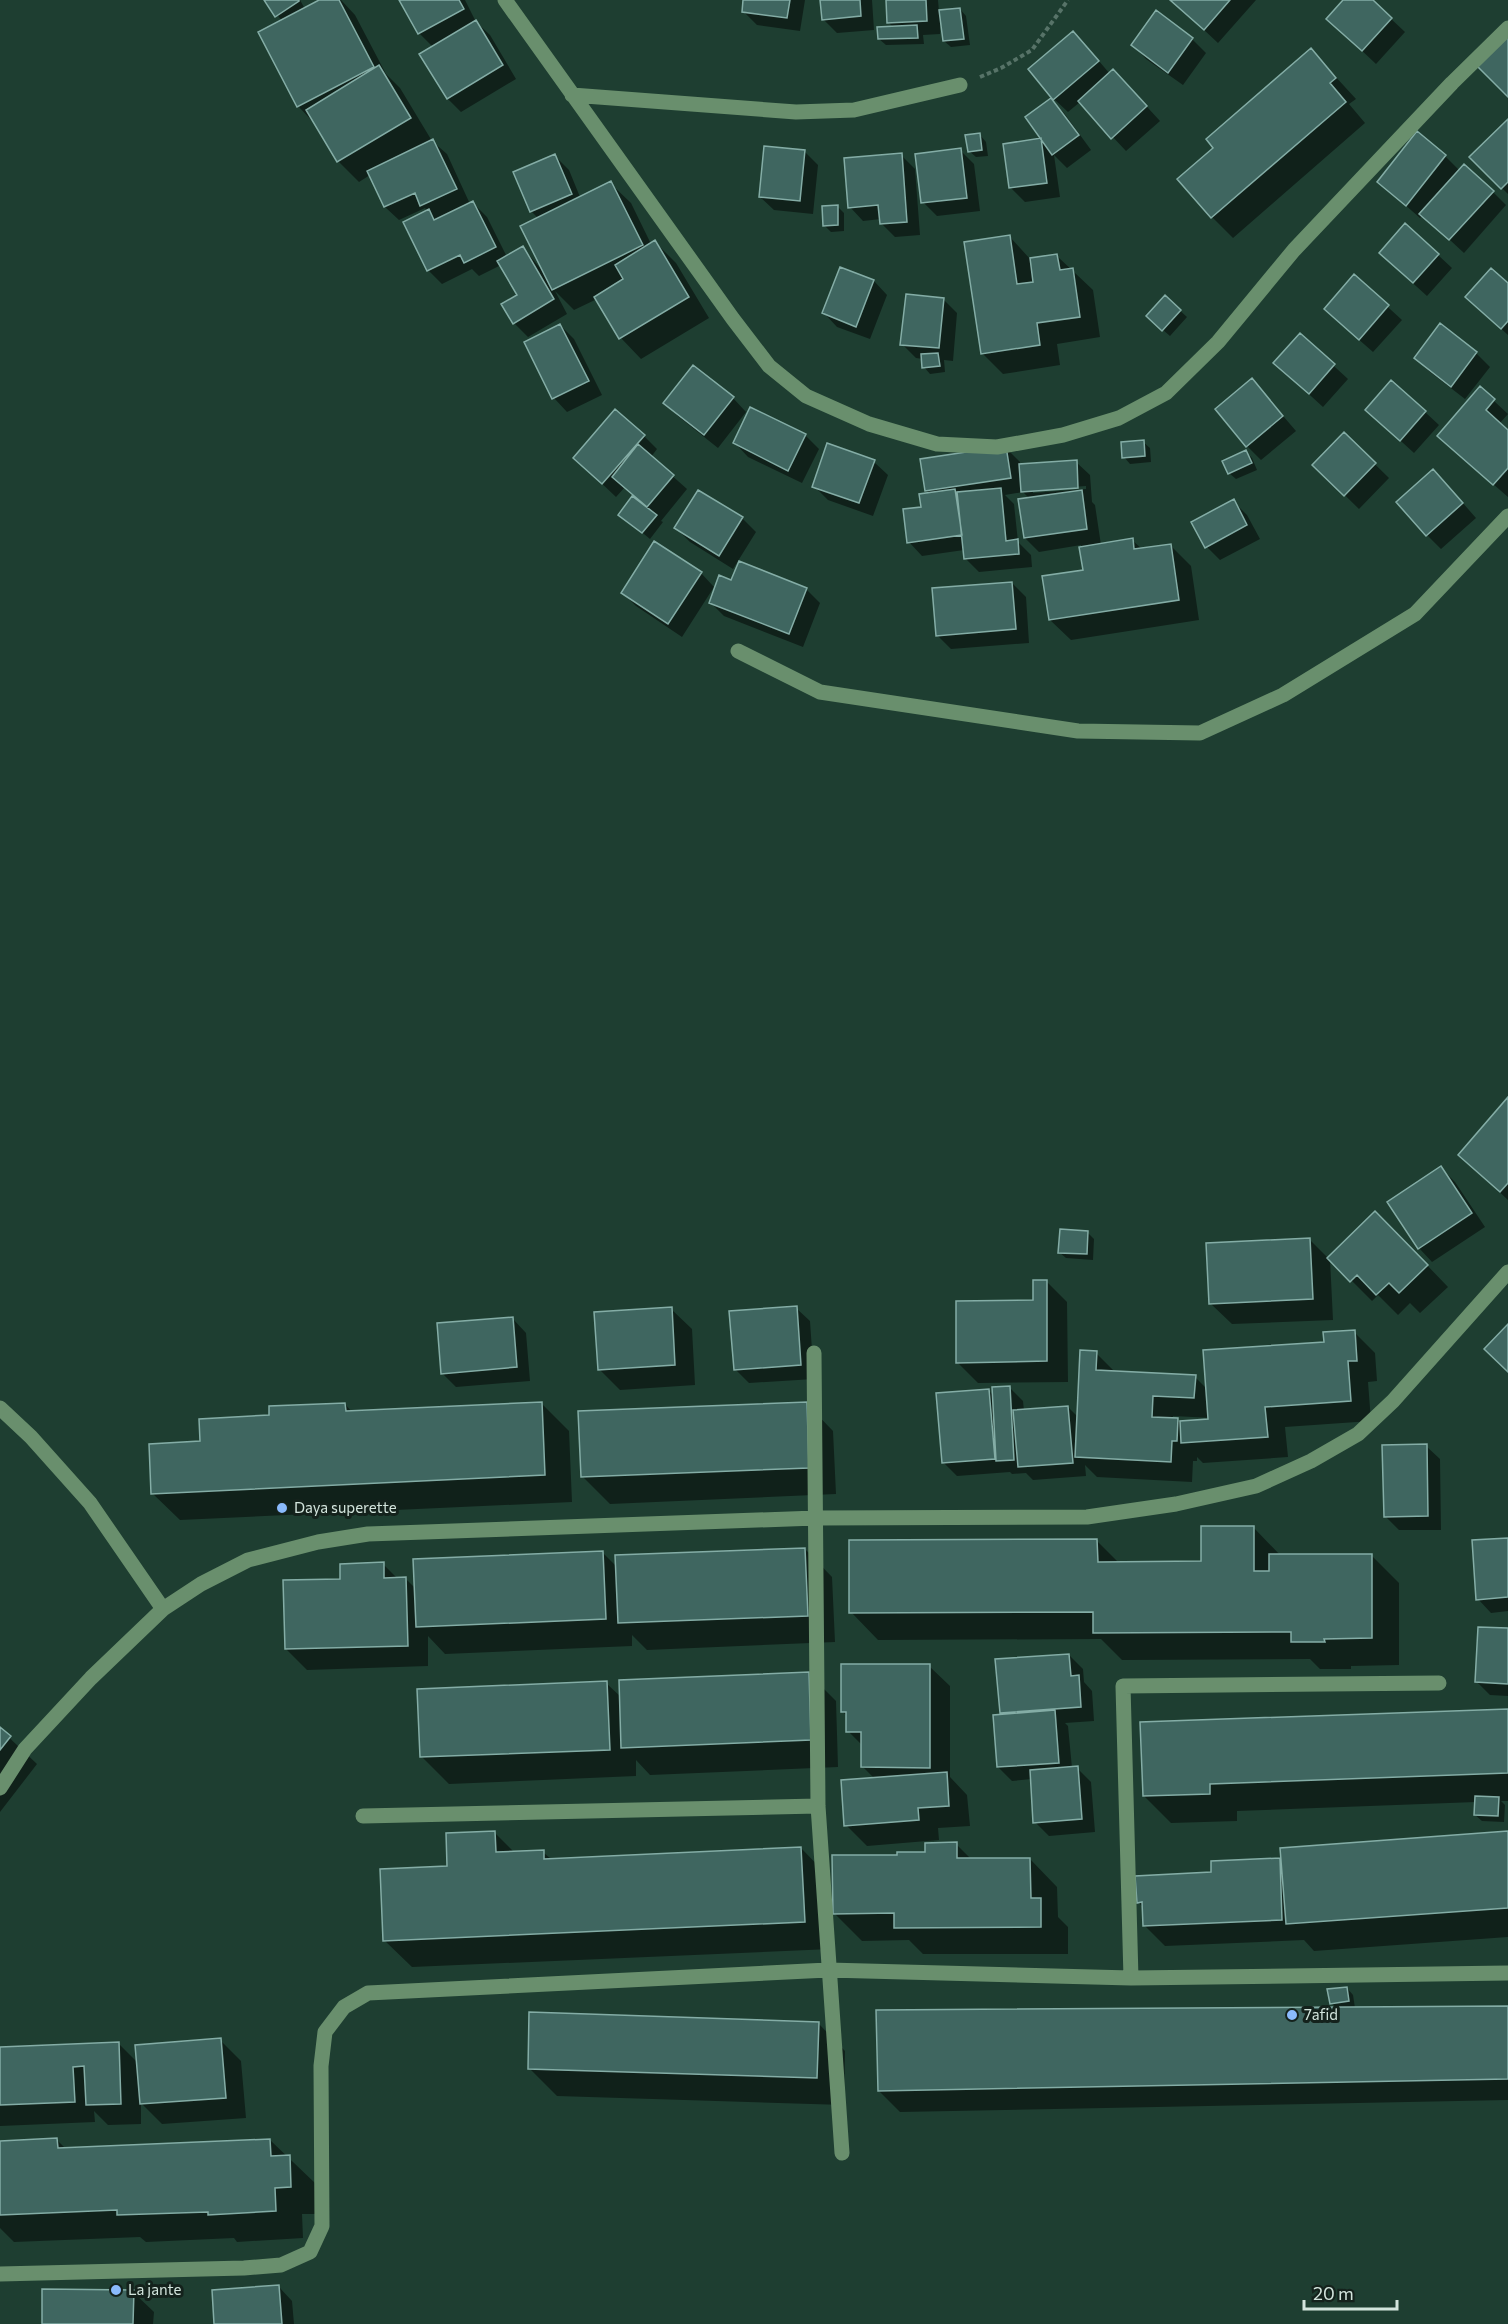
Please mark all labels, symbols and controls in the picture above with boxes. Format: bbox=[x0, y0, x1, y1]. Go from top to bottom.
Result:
place label: Daya superette bbox=[294, 1498, 397, 1516]
marker: Daya superette bbox=[275, 1501, 289, 1515]
place label: 7afid bbox=[1304, 2005, 1338, 2023]
marker: 7afid bbox=[1285, 2008, 1299, 2022]
scale bar bbox=[1304, 2273, 1397, 2311]
place label: La jante bbox=[128, 2280, 182, 2298]
text: 20 m bbox=[1313, 2282, 1354, 2304]
marker: La jante bbox=[109, 2283, 123, 2297]

